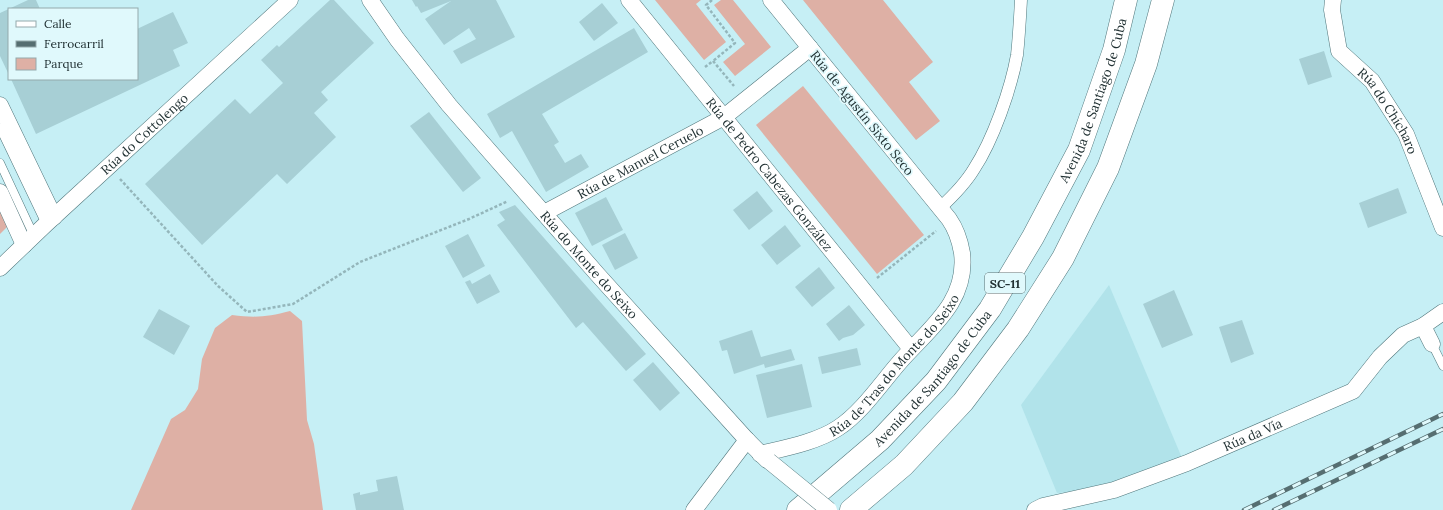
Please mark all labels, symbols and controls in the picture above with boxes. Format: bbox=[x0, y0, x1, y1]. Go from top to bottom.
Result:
legend bbox=[8, 8, 138, 80]
text: Calle bbox=[44, 16, 72, 31]
street label: Avenida de Santiago de Cuba bbox=[1054, 16, 1130, 186]
text: Ferrocarril bbox=[44, 36, 104, 51]
street label: Rúa de Agustín Sixto Seco bbox=[806, 47, 918, 179]
text: Parque bbox=[44, 56, 84, 71]
street label: Rúa do Chícharo bbox=[1354, 64, 1422, 157]
street label: Rúa do Cottolengo bbox=[97, 89, 192, 178]
street label: Rúa de Pedro Cabezas González bbox=[703, 94, 837, 255]
street label: Rúa de Manuel Ceruelo bbox=[574, 121, 706, 202]
street label: Rúa do Monte do Seixo bbox=[537, 207, 642, 323]
road number: SC-11 bbox=[985, 273, 1025, 293]
street label: Rúa de Tras do Monte do Seixo bbox=[826, 291, 963, 440]
street label: Avenida de Santiago de Cuba bbox=[869, 306, 995, 451]
street label: Rúa da Vía bbox=[1220, 414, 1285, 455]

